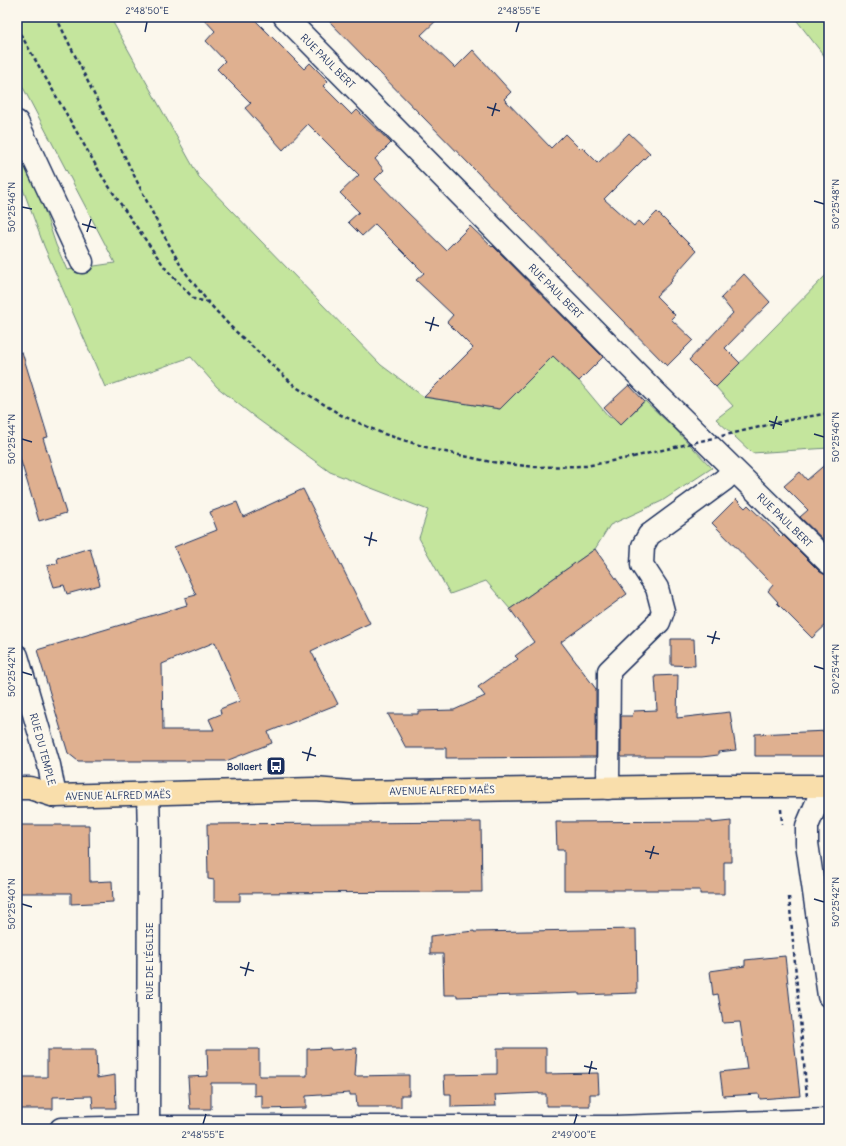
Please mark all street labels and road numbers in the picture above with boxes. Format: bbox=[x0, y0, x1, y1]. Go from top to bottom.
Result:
street label: RUE PAUL BERT bbox=[298, 31, 358, 91]
street label: RUE PAUL BERT bbox=[526, 261, 586, 321]
street label: RUE PAUL BERT bbox=[754, 491, 815, 550]
street label: RUE DU TEMPLE bbox=[27, 712, 58, 787]
street label: AVENUE ALFRED MAËS bbox=[389, 783, 495, 798]
street label: AVENUE ALFRED MAËS bbox=[65, 788, 171, 803]
street label: RUE DE L'ÉGLISE bbox=[143, 922, 156, 1000]

